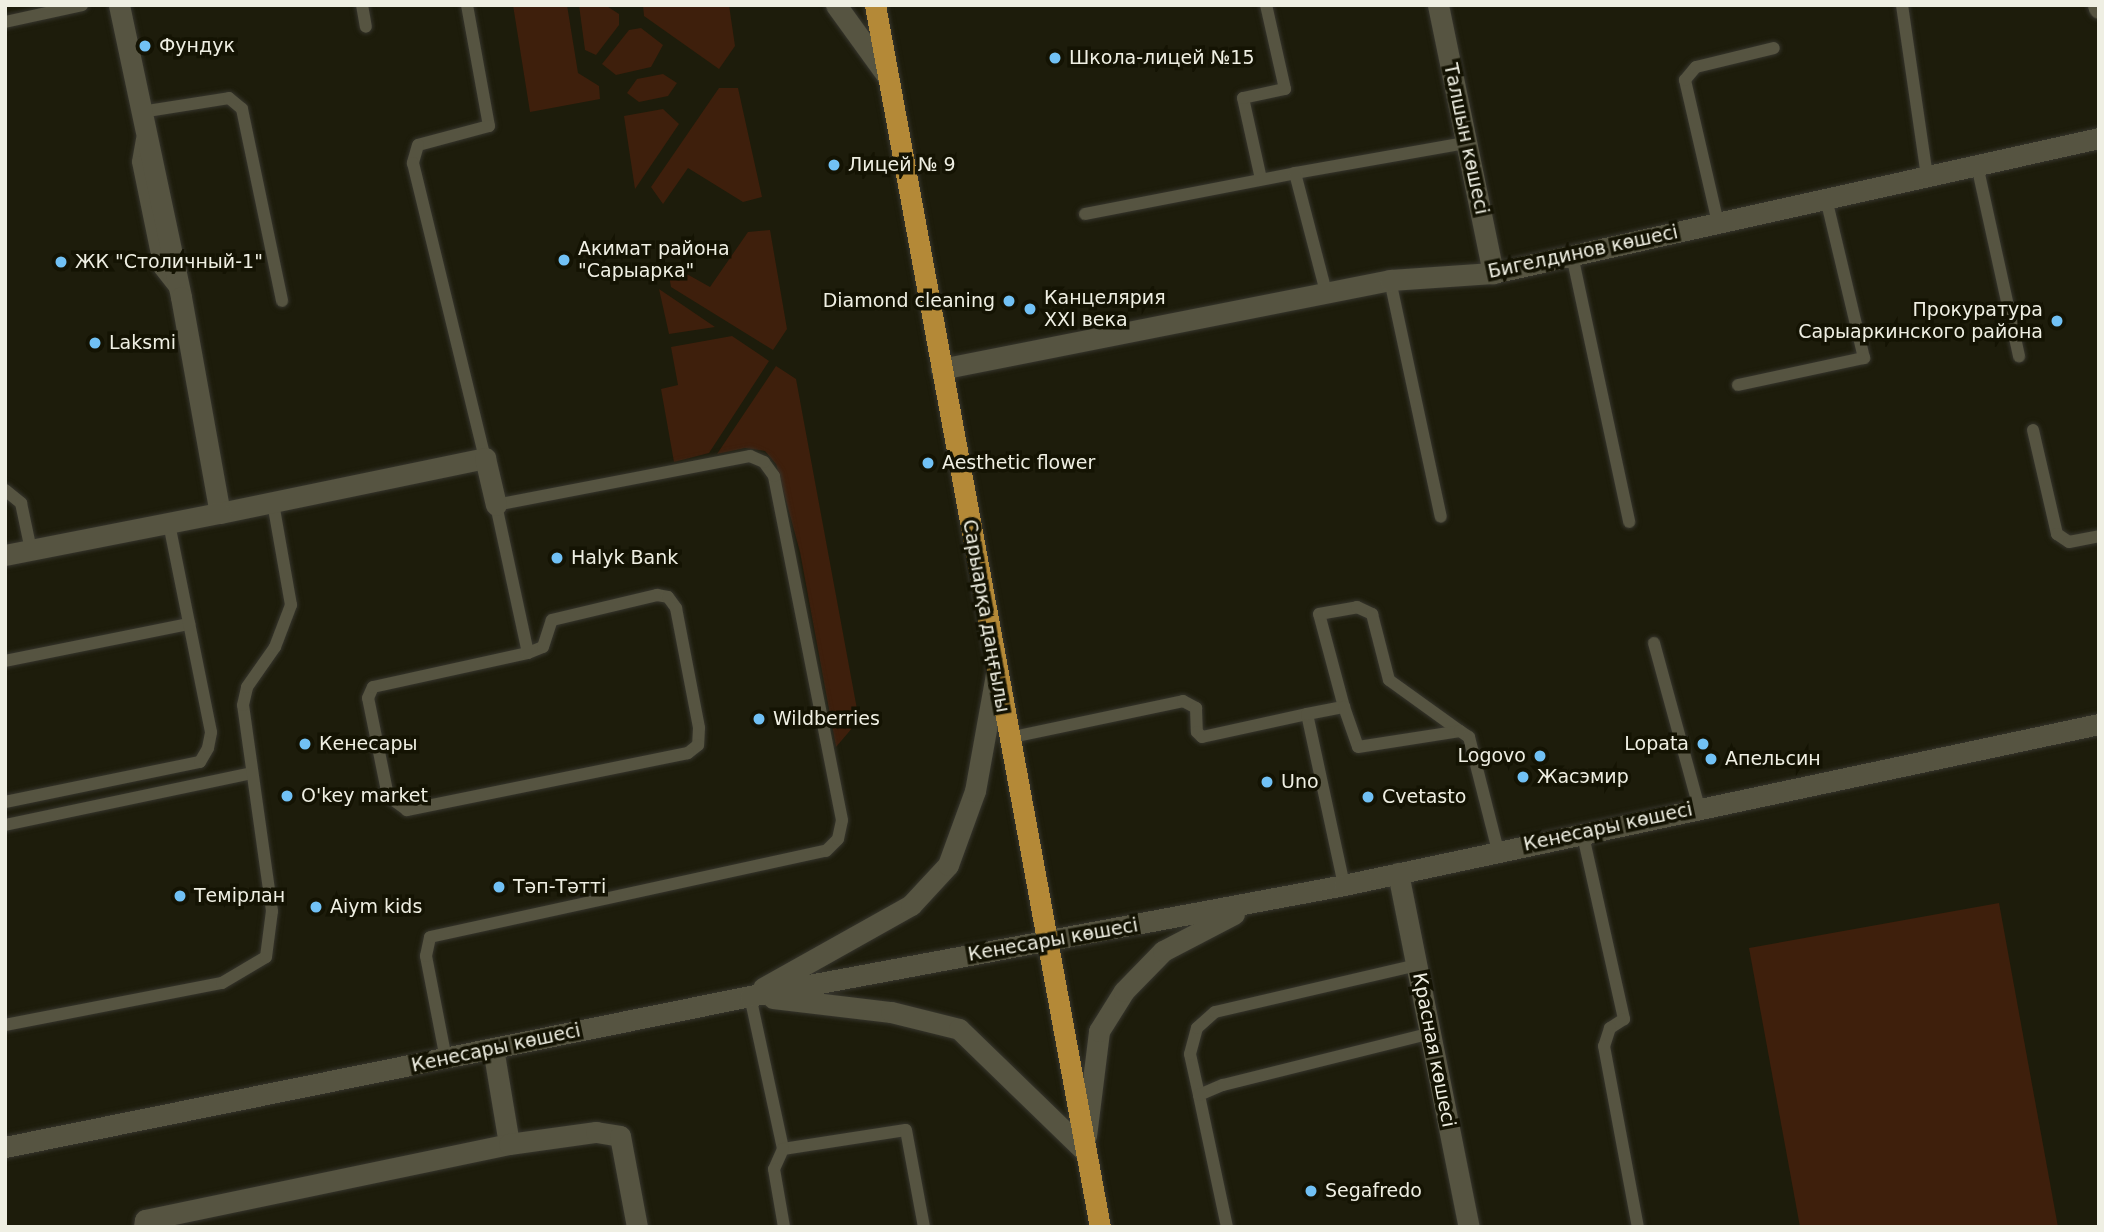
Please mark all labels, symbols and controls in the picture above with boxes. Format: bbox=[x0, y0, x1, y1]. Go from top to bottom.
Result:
place label: Фундук bbox=[159, 35, 235, 57]
marker: Фундук bbox=[137, 38, 153, 54]
place label: Школа-лицей №15 bbox=[1069, 47, 1255, 69]
marker: Школа-лицей №15 bbox=[1047, 50, 1063, 66]
street label: Талшын көшесі bbox=[1439, 61, 1493, 217]
place label: Лицей № 9 bbox=[848, 154, 956, 176]
marker: Лицей № 9 bbox=[826, 157, 842, 173]
street label: Бигелдинов көшесі bbox=[1486, 221, 1680, 283]
place label: Акимат района "Сарыарка" bbox=[578, 238, 730, 282]
place label: ЖК "Столичный-1" bbox=[75, 251, 263, 273]
marker: Акимат района "Сарыарка" bbox=[556, 252, 572, 268]
marker: ЖК "Столичный-1" bbox=[53, 254, 69, 270]
place label: Канцелярия XXI века bbox=[1044, 287, 1166, 331]
place label: Diamond cleaning bbox=[823, 290, 995, 312]
marker: Diamond cleaning bbox=[1001, 293, 1017, 309]
place label: Прокуратура Сарыаркинского района bbox=[1798, 299, 2043, 343]
marker: Канцелярия XXI века bbox=[1022, 301, 1038, 317]
marker: Прокуратура Сарыаркинского района bbox=[2049, 313, 2065, 329]
place label: Laksmi bbox=[109, 332, 176, 354]
marker: Laksmi bbox=[87, 335, 103, 351]
place label: Aesthetic flower bbox=[942, 452, 1095, 474]
marker: Aesthetic flower bbox=[920, 455, 936, 471]
street label: Сарыарқа даңғылы bbox=[958, 518, 1014, 714]
place label: Halyk Bank bbox=[571, 547, 678, 569]
marker: Halyk Bank bbox=[549, 550, 565, 566]
place label: Wildberries bbox=[773, 708, 880, 730]
marker: Wildberries bbox=[751, 711, 767, 727]
place label: Кенесары bbox=[319, 733, 417, 755]
place label: Lopata bbox=[1624, 733, 1689, 755]
marker: Кенесары bbox=[297, 736, 313, 752]
marker: Lopata bbox=[1695, 736, 1711, 752]
place label: Logovo bbox=[1458, 745, 1526, 767]
marker: Logovo bbox=[1532, 748, 1548, 764]
place label: Апельсин bbox=[1725, 748, 1821, 770]
marker: Апельсин bbox=[1703, 751, 1719, 767]
place label: Жасэмир bbox=[1537, 766, 1629, 788]
marker: Жасэмир bbox=[1515, 769, 1531, 785]
place label: Uno bbox=[1281, 771, 1319, 793]
marker: Uno bbox=[1259, 774, 1275, 790]
place label: O'key market bbox=[301, 785, 428, 807]
place label: Cvetasto bbox=[1382, 786, 1466, 808]
marker: O'key market bbox=[279, 788, 295, 804]
marker: Cvetasto bbox=[1360, 789, 1376, 805]
street label: Кенесары көшесі bbox=[1521, 798, 1695, 856]
place label: Тәп-Тәтті bbox=[513, 876, 606, 898]
marker: Тәп-Тәтті bbox=[491, 879, 507, 895]
place label: Темірлан bbox=[194, 885, 285, 907]
marker: Темірлан bbox=[172, 888, 188, 904]
place label: Aiym kids bbox=[330, 896, 422, 918]
marker: Aiym kids bbox=[308, 899, 324, 915]
street label: Кенесары көшесі bbox=[966, 914, 1140, 966]
street label: Красная көшесі bbox=[1408, 971, 1460, 1129]
street label: Кенесары көшесі bbox=[409, 1019, 583, 1077]
place label: Segafredo bbox=[1325, 1180, 1422, 1202]
marker: Segafredo bbox=[1303, 1183, 1319, 1199]

